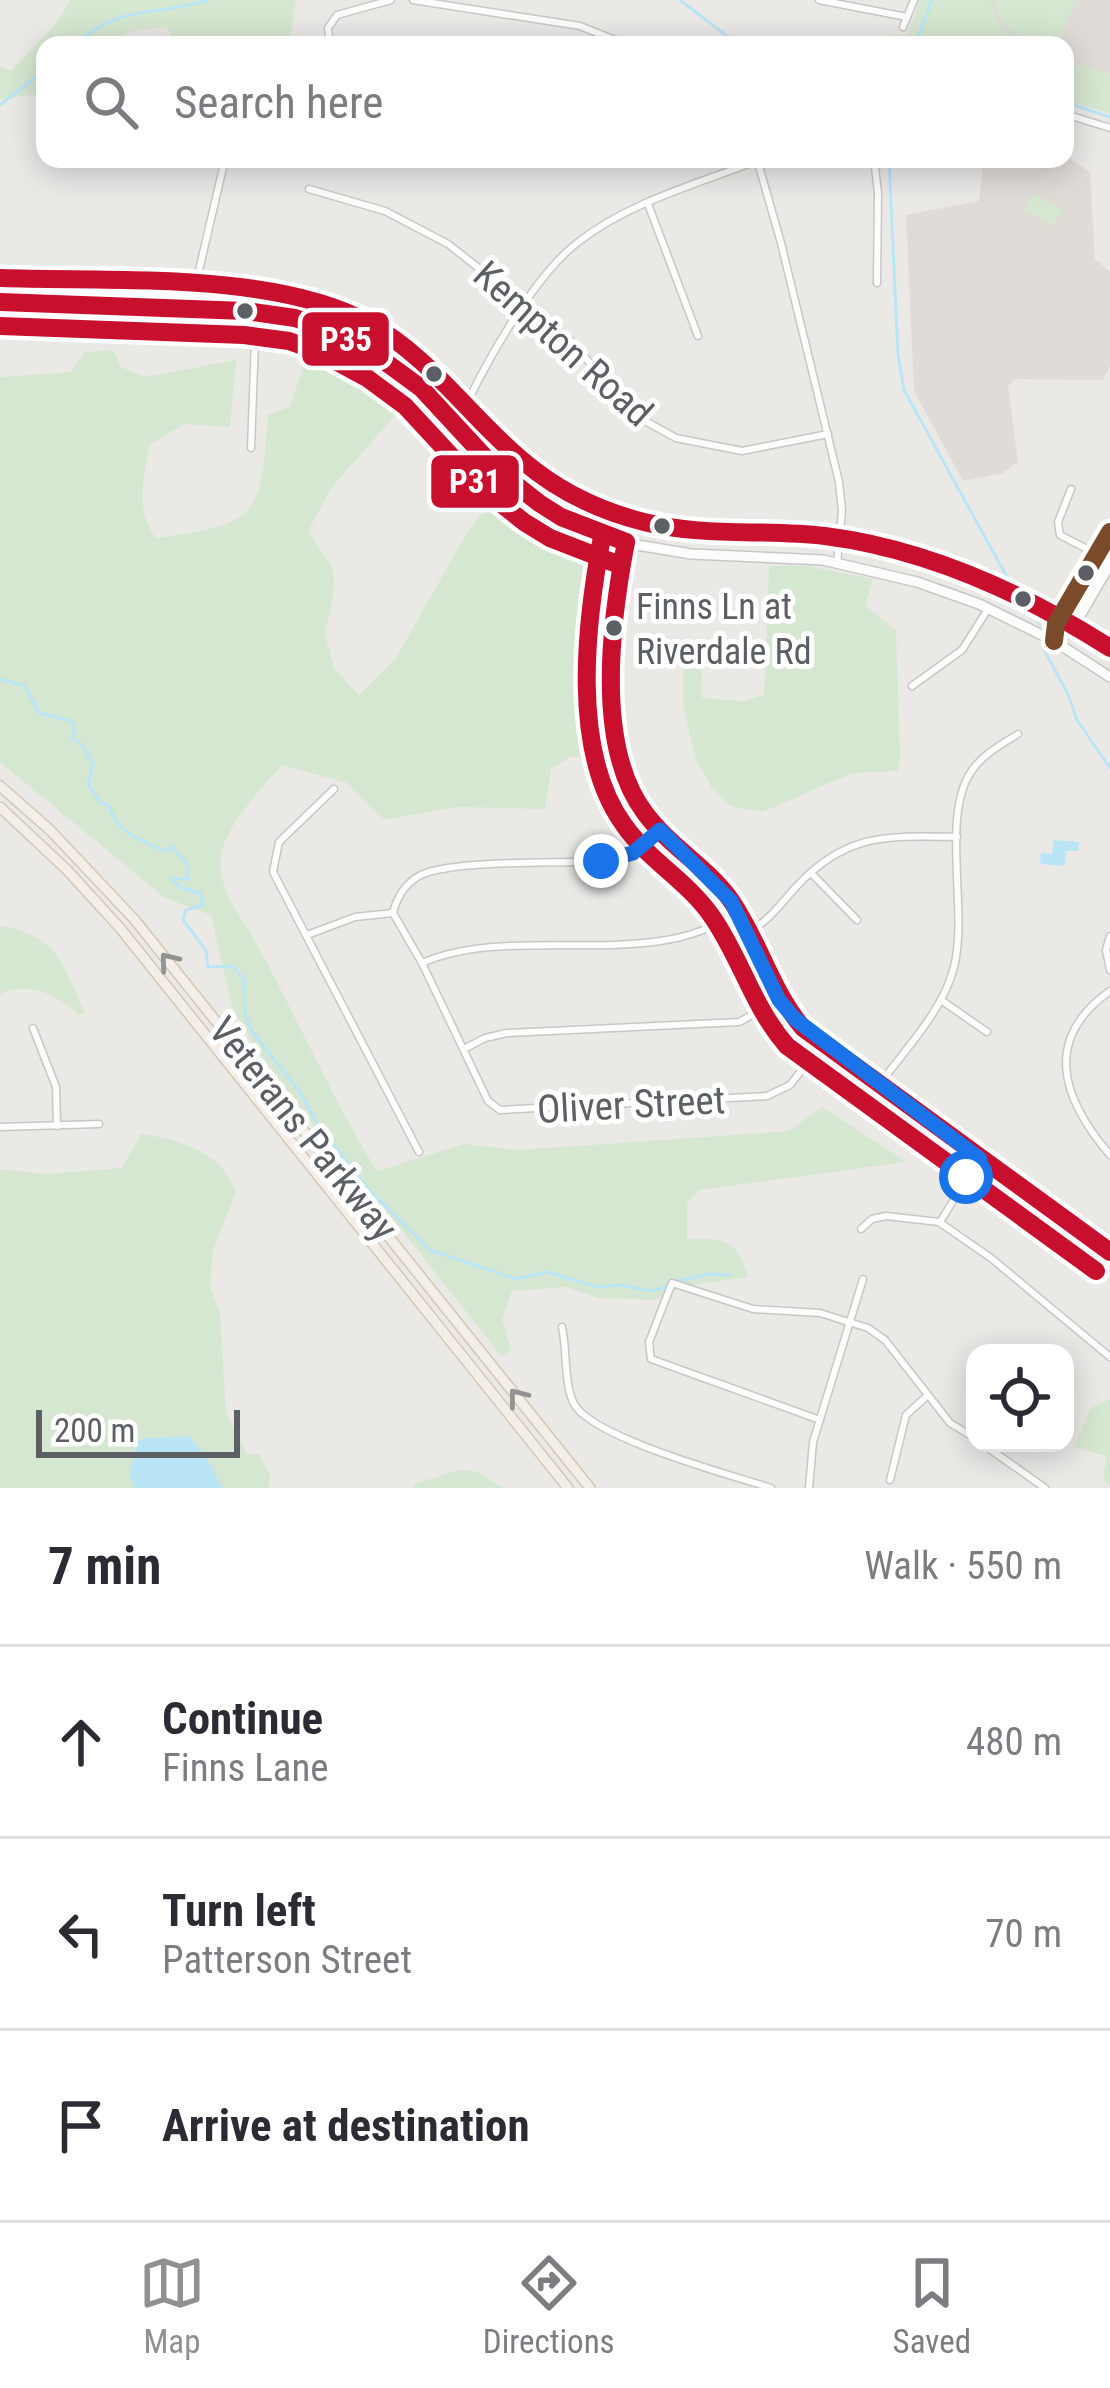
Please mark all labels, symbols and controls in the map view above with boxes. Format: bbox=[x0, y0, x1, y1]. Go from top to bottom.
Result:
search box bbox=[36, 36, 1074, 168]
icon: search bbox=[78, 69, 144, 135]
text: Search here bbox=[174, 76, 383, 129]
street label: Kempton Road bbox=[464, 252, 662, 436]
unlabelled marker bbox=[234, 300, 256, 322]
line badge: P35 bbox=[300, 310, 391, 368]
text: P35 bbox=[320, 320, 372, 359]
unlabelled marker bbox=[423, 363, 445, 385]
line badge: P31 bbox=[429, 453, 521, 510]
text: P31 bbox=[449, 462, 501, 501]
unlabelled marker bbox=[651, 515, 673, 537]
unlabelled marker bbox=[1075, 562, 1097, 584]
place label: Finns Ln at Riverdale Rd bbox=[636, 586, 812, 673]
unlabelled marker bbox=[1012, 588, 1034, 610]
marker: Finns Ln at Riverdale Rd bbox=[603, 617, 625, 639]
route end bbox=[574, 834, 628, 888]
one-way arrow bbox=[161, 953, 182, 975]
street label: Veterans Parkway bbox=[199, 1008, 407, 1250]
street label: Oliver Street bbox=[536, 1077, 726, 1133]
route start bbox=[939, 1150, 993, 1204]
map controls bbox=[966, 1344, 1074, 1452]
button: locate bbox=[966, 1344, 1074, 1452]
one-way arrow bbox=[510, 1388, 531, 1410]
scale bar bbox=[36, 1404, 240, 1457]
text: 200 m bbox=[54, 1411, 135, 1450]
text: 7 min bbox=[48, 1537, 161, 1596]
text: Walk · 550 m bbox=[864, 1543, 1062, 1589]
text: Continue bbox=[162, 1692, 323, 1745]
icon: ahead bbox=[48, 1709, 114, 1775]
text: 480 m bbox=[966, 1719, 1062, 1765]
text: Finns Lane bbox=[162, 1745, 329, 1791]
text: Turn left bbox=[162, 1884, 316, 1937]
icon: left bbox=[48, 1901, 114, 1967]
text: 70 m bbox=[985, 1911, 1062, 1957]
text: Patterson Street bbox=[162, 1937, 412, 1983]
icon: arrive bbox=[48, 2093, 114, 2159]
text: Arrive at destination bbox=[162, 2099, 530, 2152]
tab: Map bbox=[139, 2250, 205, 2361]
tab: Directions bbox=[483, 2250, 615, 2361]
tab: Saved bbox=[893, 2250, 971, 2361]

